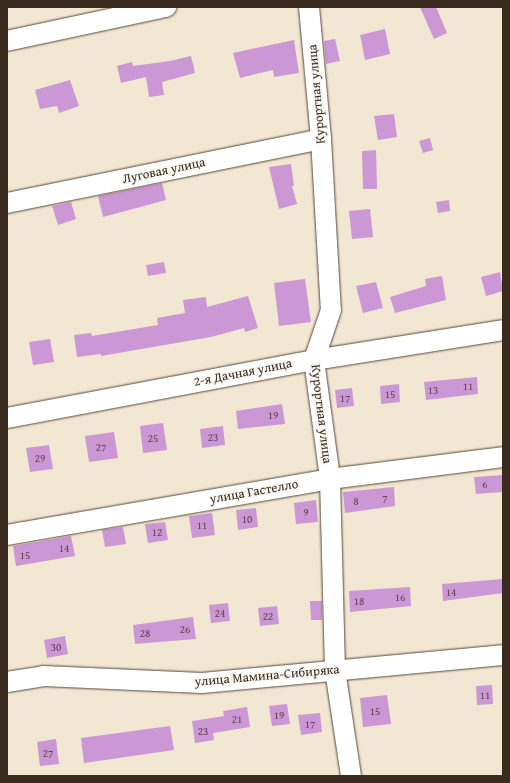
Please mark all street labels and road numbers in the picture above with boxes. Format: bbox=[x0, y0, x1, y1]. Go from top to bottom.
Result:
street label: Курортная улица bbox=[305, 44, 329, 144]
street label: Луговая улица bbox=[121, 155, 207, 187]
street label: 2-я Дачная улица bbox=[192, 356, 294, 390]
street label: Курортная улица bbox=[307, 364, 335, 464]
street label: улица Гастелло bbox=[209, 477, 299, 507]
street label: улица Мамина-Сибиряка bbox=[194, 662, 340, 690]

